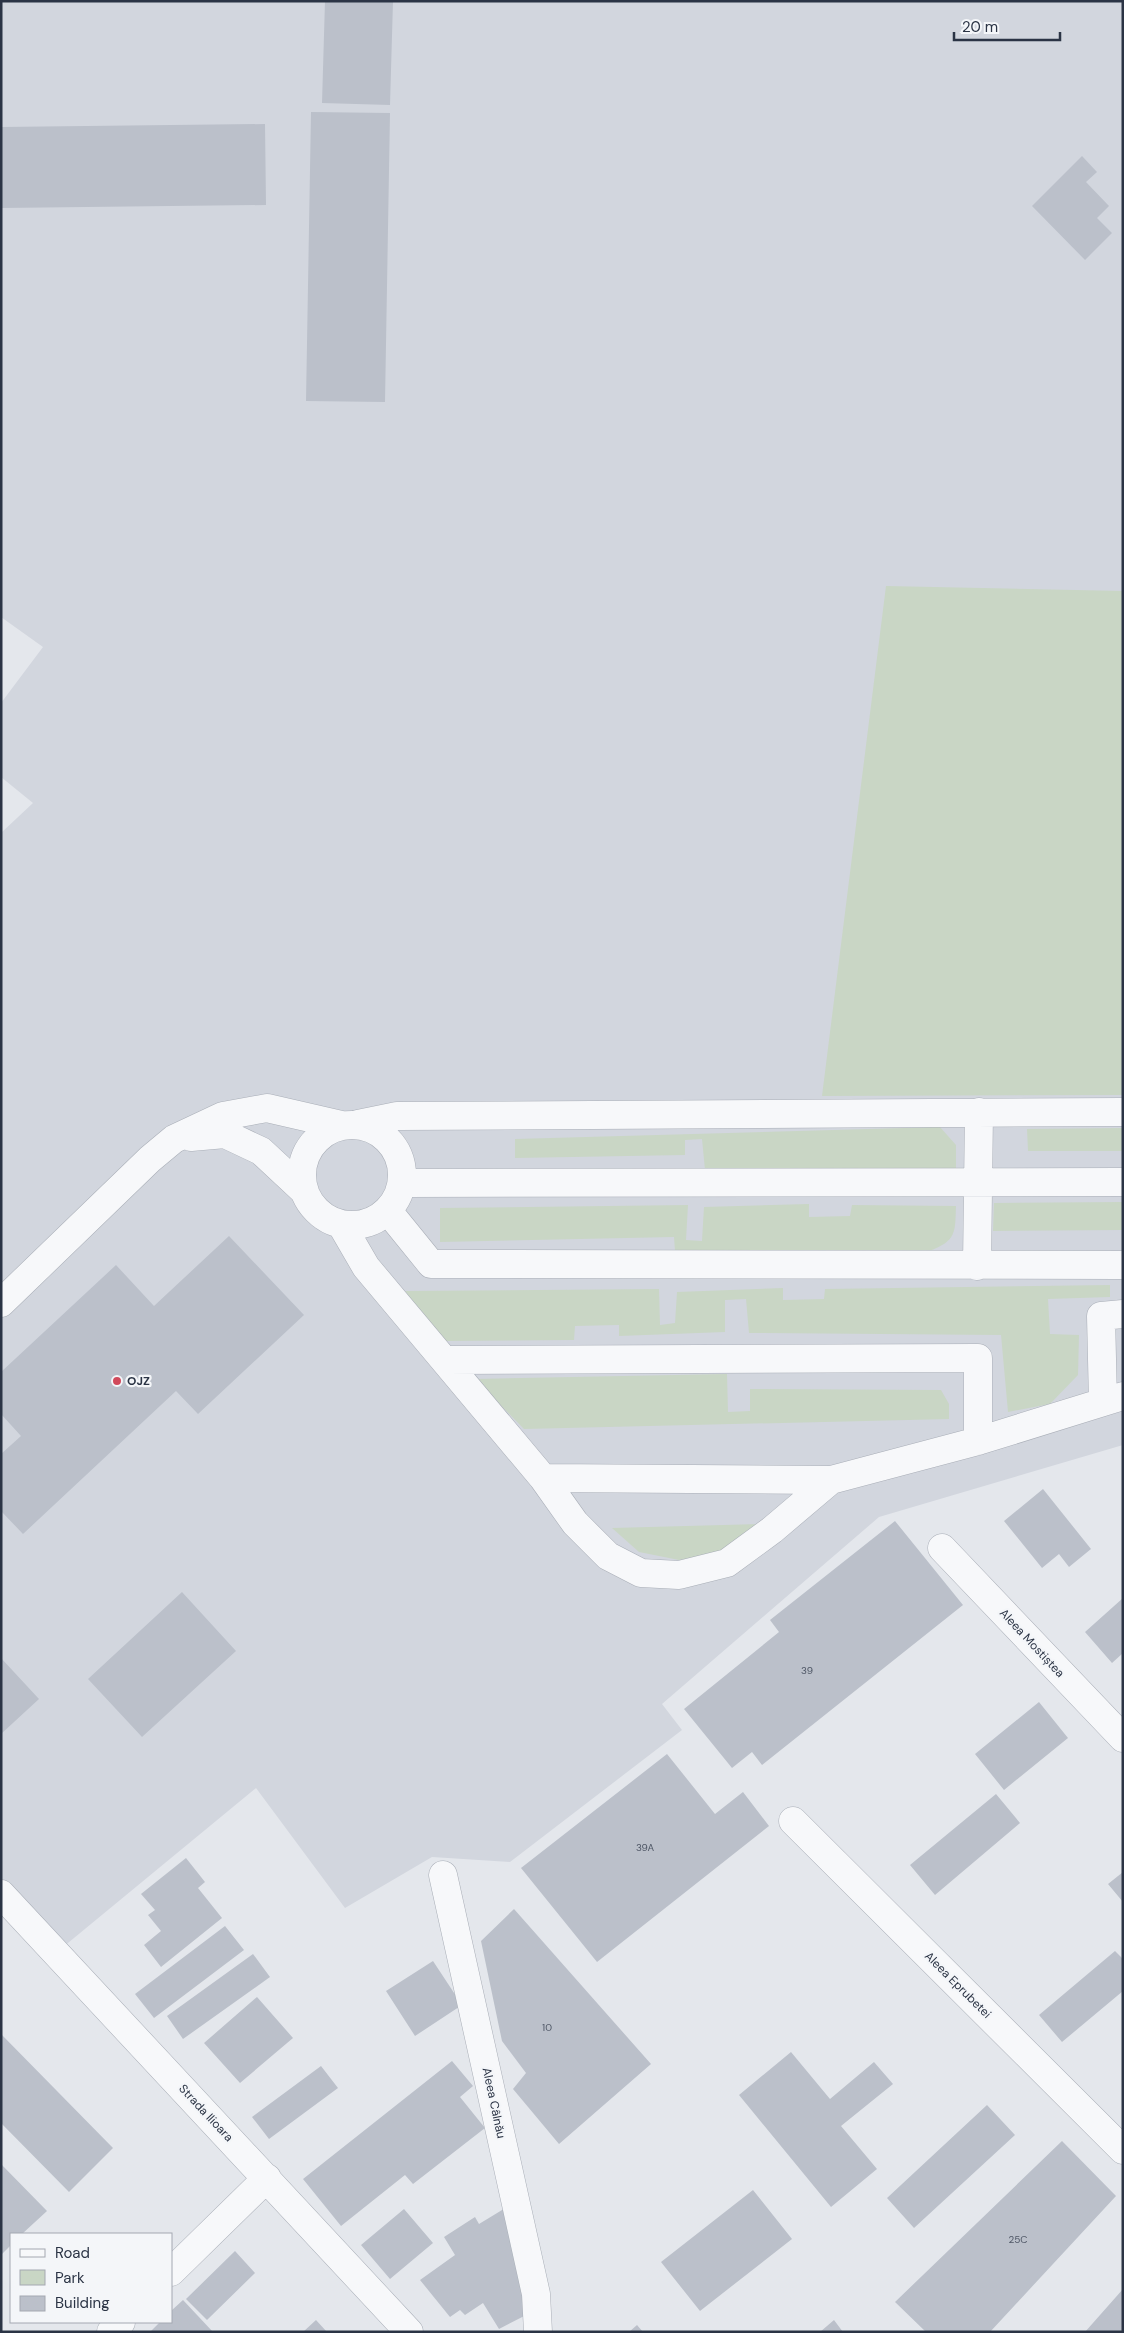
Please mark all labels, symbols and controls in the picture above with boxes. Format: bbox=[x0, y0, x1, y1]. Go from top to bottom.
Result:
scale bar bbox=[954, 10, 1060, 42]
text: 20 m bbox=[962, 17, 998, 37]
place label: OJZ bbox=[127, 1373, 150, 1389]
marker: OJZ bbox=[111, 1375, 123, 1387]
street label: Aleea Mostiștea bbox=[996, 1605, 1068, 1681]
house number: 39 bbox=[801, 1664, 813, 1677]
house number: 39A bbox=[636, 1841, 654, 1854]
street label: Aleea Eprubetei bbox=[921, 1948, 995, 2022]
house number: 10 bbox=[542, 2021, 552, 2034]
street label: Aleea Câlnău bbox=[479, 2066, 509, 2140]
street label: Strada Ilioara bbox=[175, 2081, 237, 2145]
legend bbox=[10, 2233, 172, 2323]
house number: 25C bbox=[1008, 2233, 1028, 2246]
text: Road bbox=[55, 2243, 90, 2263]
text: Park bbox=[55, 2268, 85, 2288]
text: Building bbox=[55, 2293, 110, 2313]

